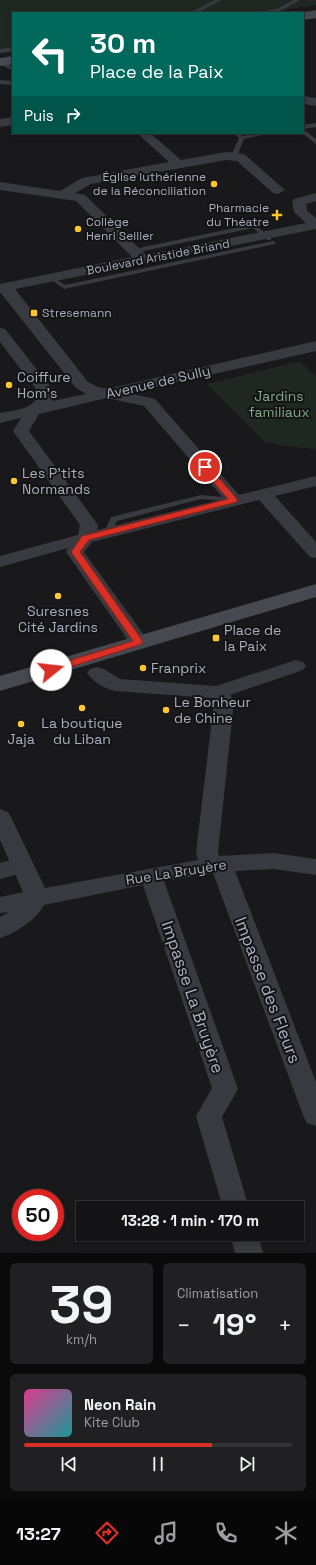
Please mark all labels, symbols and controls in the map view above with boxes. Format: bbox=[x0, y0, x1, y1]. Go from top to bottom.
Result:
text: 30 m bbox=[90, 25, 156, 61]
icon: left bbox=[24, 28, 76, 80]
text: Place de la Paix bbox=[90, 60, 224, 83]
icon: right bbox=[62, 104, 84, 126]
text: Puis bbox=[24, 106, 54, 125]
place label: Église luthérienne de la Réconciliation bbox=[93, 169, 206, 199]
marker: Église luthérienne de la Réconciliation bbox=[209, 179, 219, 189]
place label: Pharmacie du Théatre bbox=[206, 200, 269, 230]
marker: Pharmacie du Théatre bbox=[272, 210, 282, 220]
place label: Collège Henri Sellier bbox=[86, 214, 154, 244]
marker: Collège Henri Sellier bbox=[73, 224, 83, 234]
street label: Boulevard Aristide Briand bbox=[85, 235, 231, 279]
place label: Stresemann bbox=[42, 305, 112, 321]
marker: Stresemann bbox=[29, 308, 39, 318]
street label: Avenue de Sully bbox=[104, 361, 212, 403]
place label: Coiffure Hom's bbox=[17, 368, 71, 402]
marker: Coiffure Hom's bbox=[4, 380, 14, 390]
park label: Jardins familiaux bbox=[248, 387, 310, 421]
pin bbox=[188, 450, 222, 484]
icon: arrive bbox=[194, 456, 216, 478]
place label: Les P'tits Normands bbox=[22, 464, 90, 498]
marker: Les P'tits Normands bbox=[9, 476, 19, 486]
marker: Suresnes Cité Jardins bbox=[53, 591, 63, 601]
place label: Suresnes Cité Jardins bbox=[18, 602, 98, 636]
place label: Place de la Paix bbox=[224, 621, 281, 655]
marker: Place de la Paix bbox=[211, 633, 221, 643]
position arrow bbox=[30, 649, 72, 691]
place label: Franprix bbox=[151, 659, 206, 677]
marker: Franprix bbox=[138, 663, 148, 673]
place label: Le Bonheur de Chine bbox=[174, 693, 251, 727]
marker: La boutique du Liban bbox=[77, 703, 87, 713]
marker: Le Bonheur de Chine bbox=[161, 705, 171, 715]
place label: La boutique du Liban bbox=[41, 714, 123, 748]
marker: Jaja bbox=[16, 719, 26, 729]
place label: Jaja bbox=[7, 730, 35, 748]
street label: Rue La Bruyère bbox=[124, 855, 228, 889]
street label: Impasse des Fleurs bbox=[230, 914, 306, 1066]
street label: Impasse La Bruyère bbox=[157, 918, 229, 1076]
speed limit sign: 50 bbox=[12, 1189, 64, 1241]
text: 13:28 · 1 min · 170 m bbox=[121, 1211, 259, 1230]
text: 39 bbox=[50, 1272, 113, 1338]
text: Climatisation bbox=[177, 1285, 258, 1302]
text: 19° bbox=[213, 1305, 256, 1344]
text: − bbox=[177, 1311, 191, 1339]
text: + bbox=[278, 1311, 292, 1339]
text: km/h bbox=[66, 1331, 97, 1348]
text: Neon Rain bbox=[84, 1395, 156, 1414]
text: Kite Club bbox=[84, 1414, 140, 1431]
icon: previous bbox=[58, 1453, 80, 1475]
icon: pause bbox=[147, 1453, 169, 1475]
icon: next bbox=[236, 1453, 258, 1475]
icon: directions bbox=[93, 1519, 121, 1547]
icon: music bbox=[152, 1519, 180, 1547]
icon: phone bbox=[212, 1519, 240, 1547]
icon: climate bbox=[272, 1519, 300, 1547]
text: 13:27 bbox=[16, 1522, 61, 1545]

